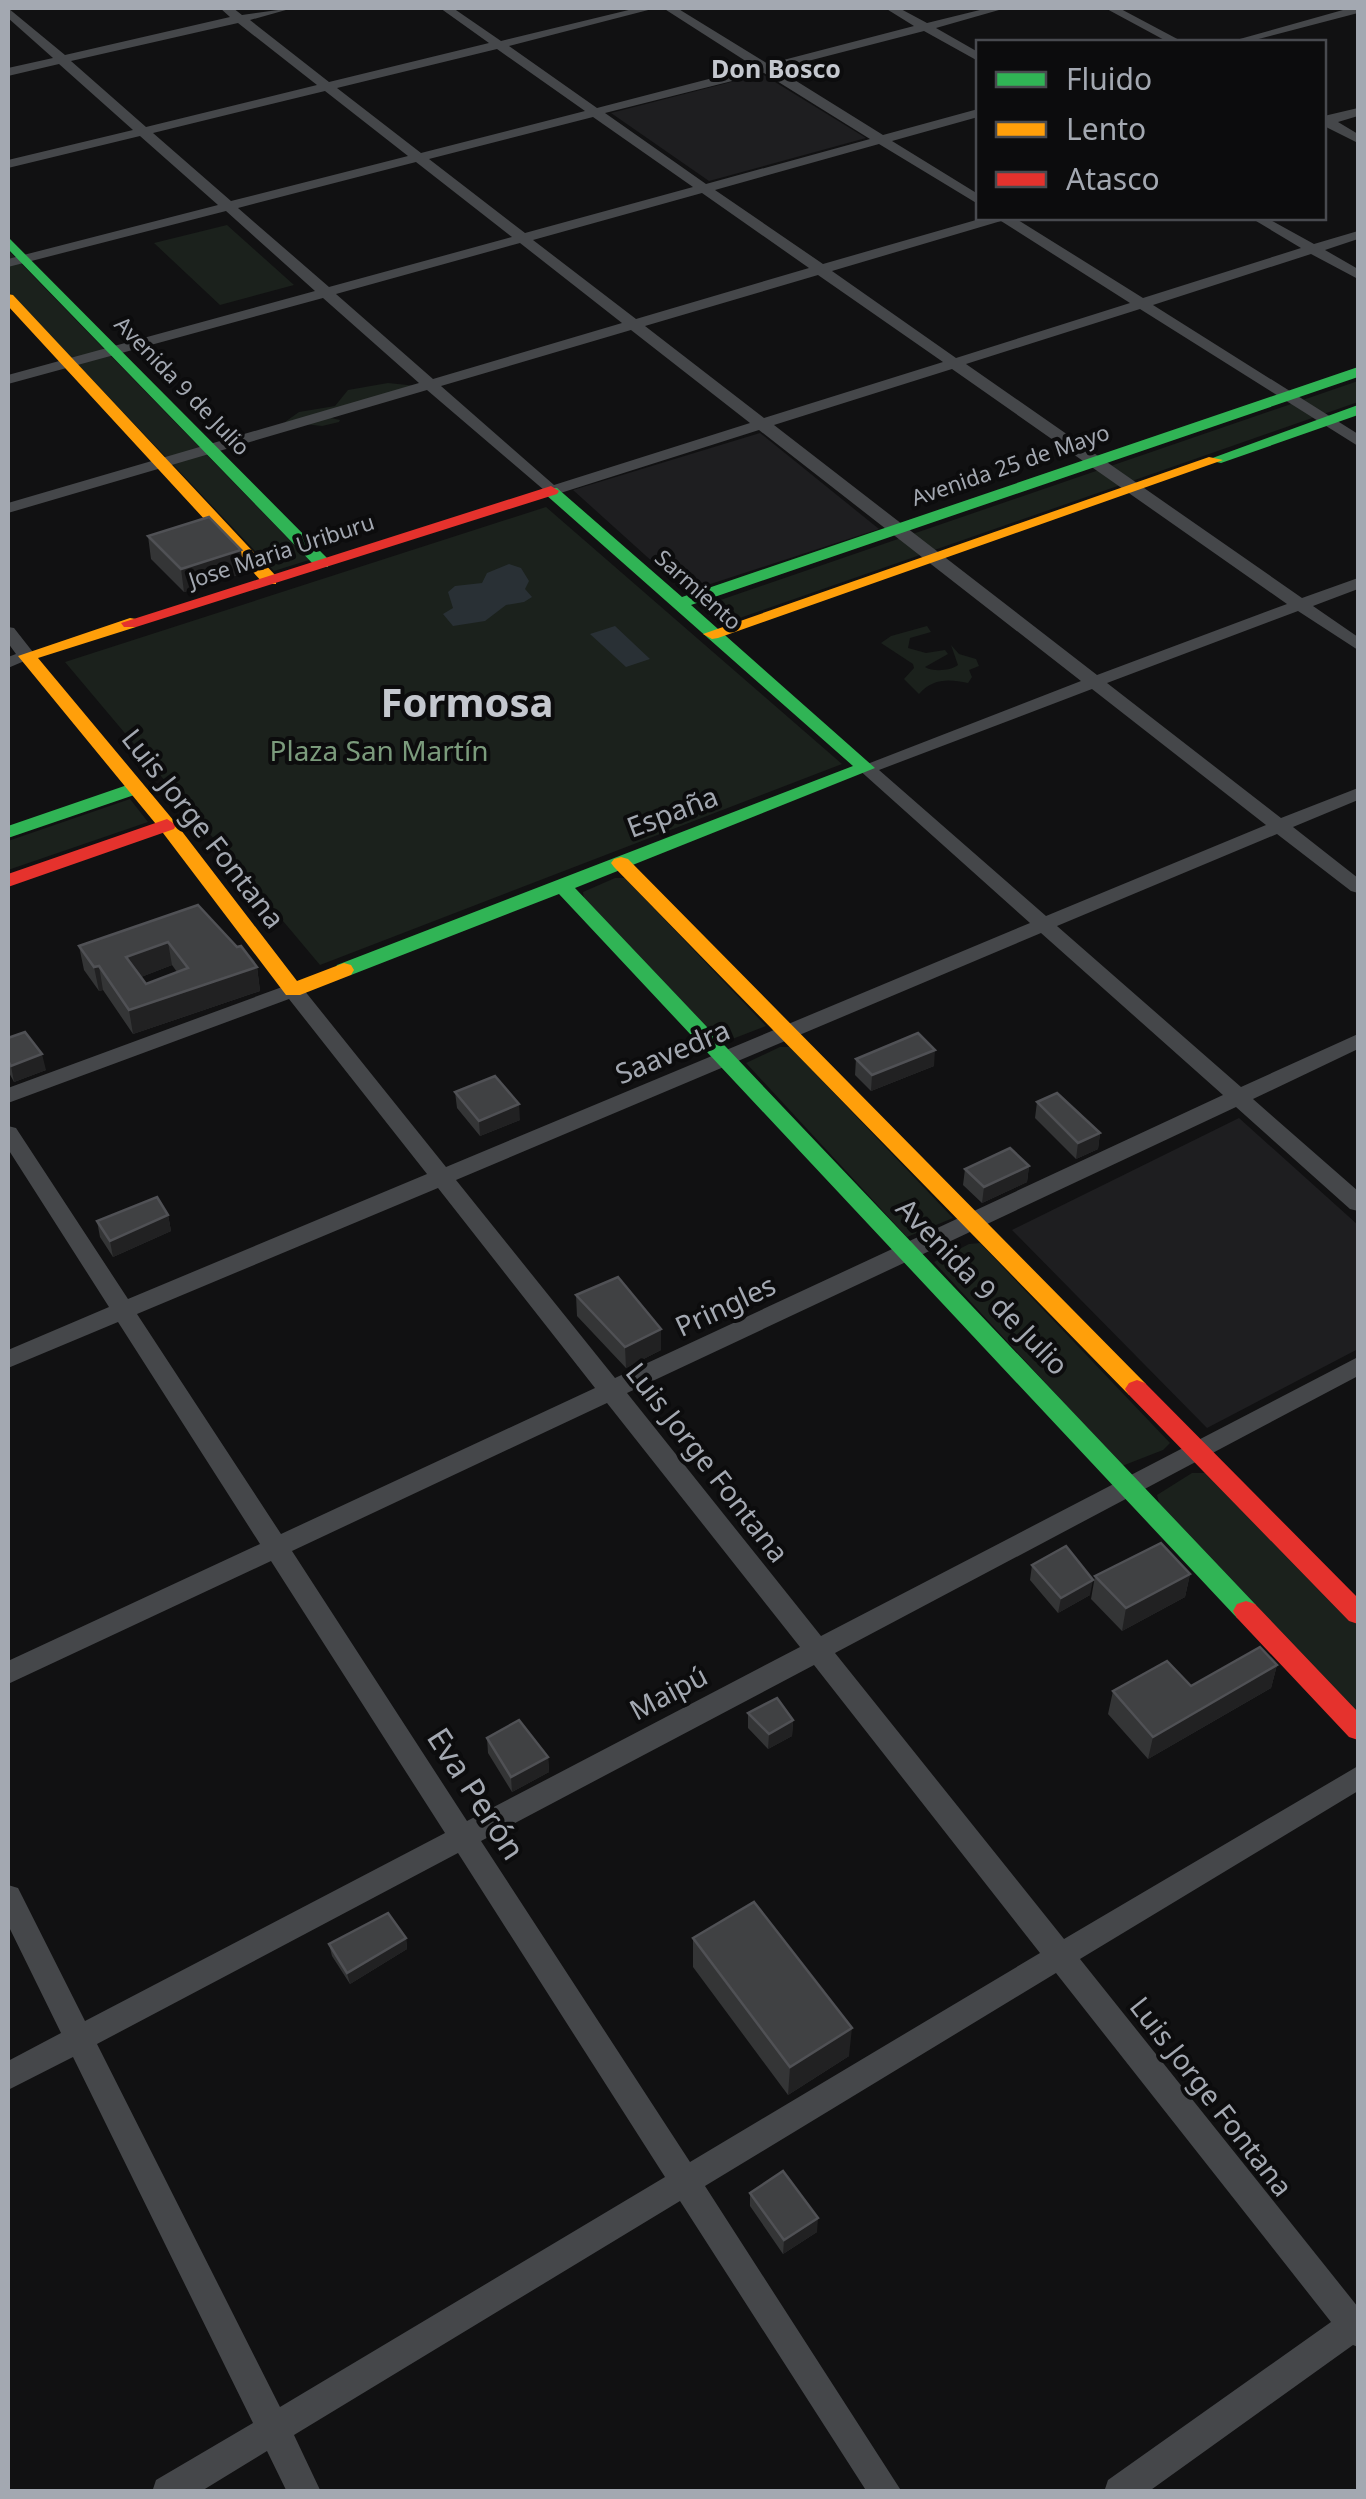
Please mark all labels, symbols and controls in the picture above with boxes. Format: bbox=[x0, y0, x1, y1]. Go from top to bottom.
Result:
legend bbox=[976, 40, 1326, 220]
district label: Don Bosco bbox=[711, 51, 841, 85]
text: Fluido bbox=[1066, 58, 1152, 99]
text: Lento bbox=[1066, 108, 1146, 149]
text: Atasco bbox=[1066, 158, 1160, 199]
street label: Avenida 9 de Julio bbox=[109, 309, 257, 461]
street label: Avenida 25 de Mayo bbox=[907, 416, 1113, 512]
street label: Jose Maria Uriburu bbox=[182, 506, 378, 595]
street label: Sarmiento bbox=[649, 542, 749, 636]
district label: Formosa bbox=[381, 674, 553, 729]
street label: Luis Jorge Fontana bbox=[114, 720, 294, 936]
park label: Plaza San Martín bbox=[270, 731, 489, 769]
street label: España bbox=[621, 776, 723, 846]
street label: Saavedra bbox=[609, 1010, 735, 1092]
street label: Avenida 9 de Julio bbox=[889, 1189, 1077, 1383]
street label: Pringles bbox=[669, 1265, 781, 1345]
street label: Luis Jorge Fontana bbox=[618, 1354, 798, 1570]
street label: Maipú bbox=[622, 1656, 714, 1728]
street label: Eva Perón bbox=[418, 1719, 536, 1867]
street label: Luis Jorge Fontana bbox=[1122, 1988, 1302, 2204]

